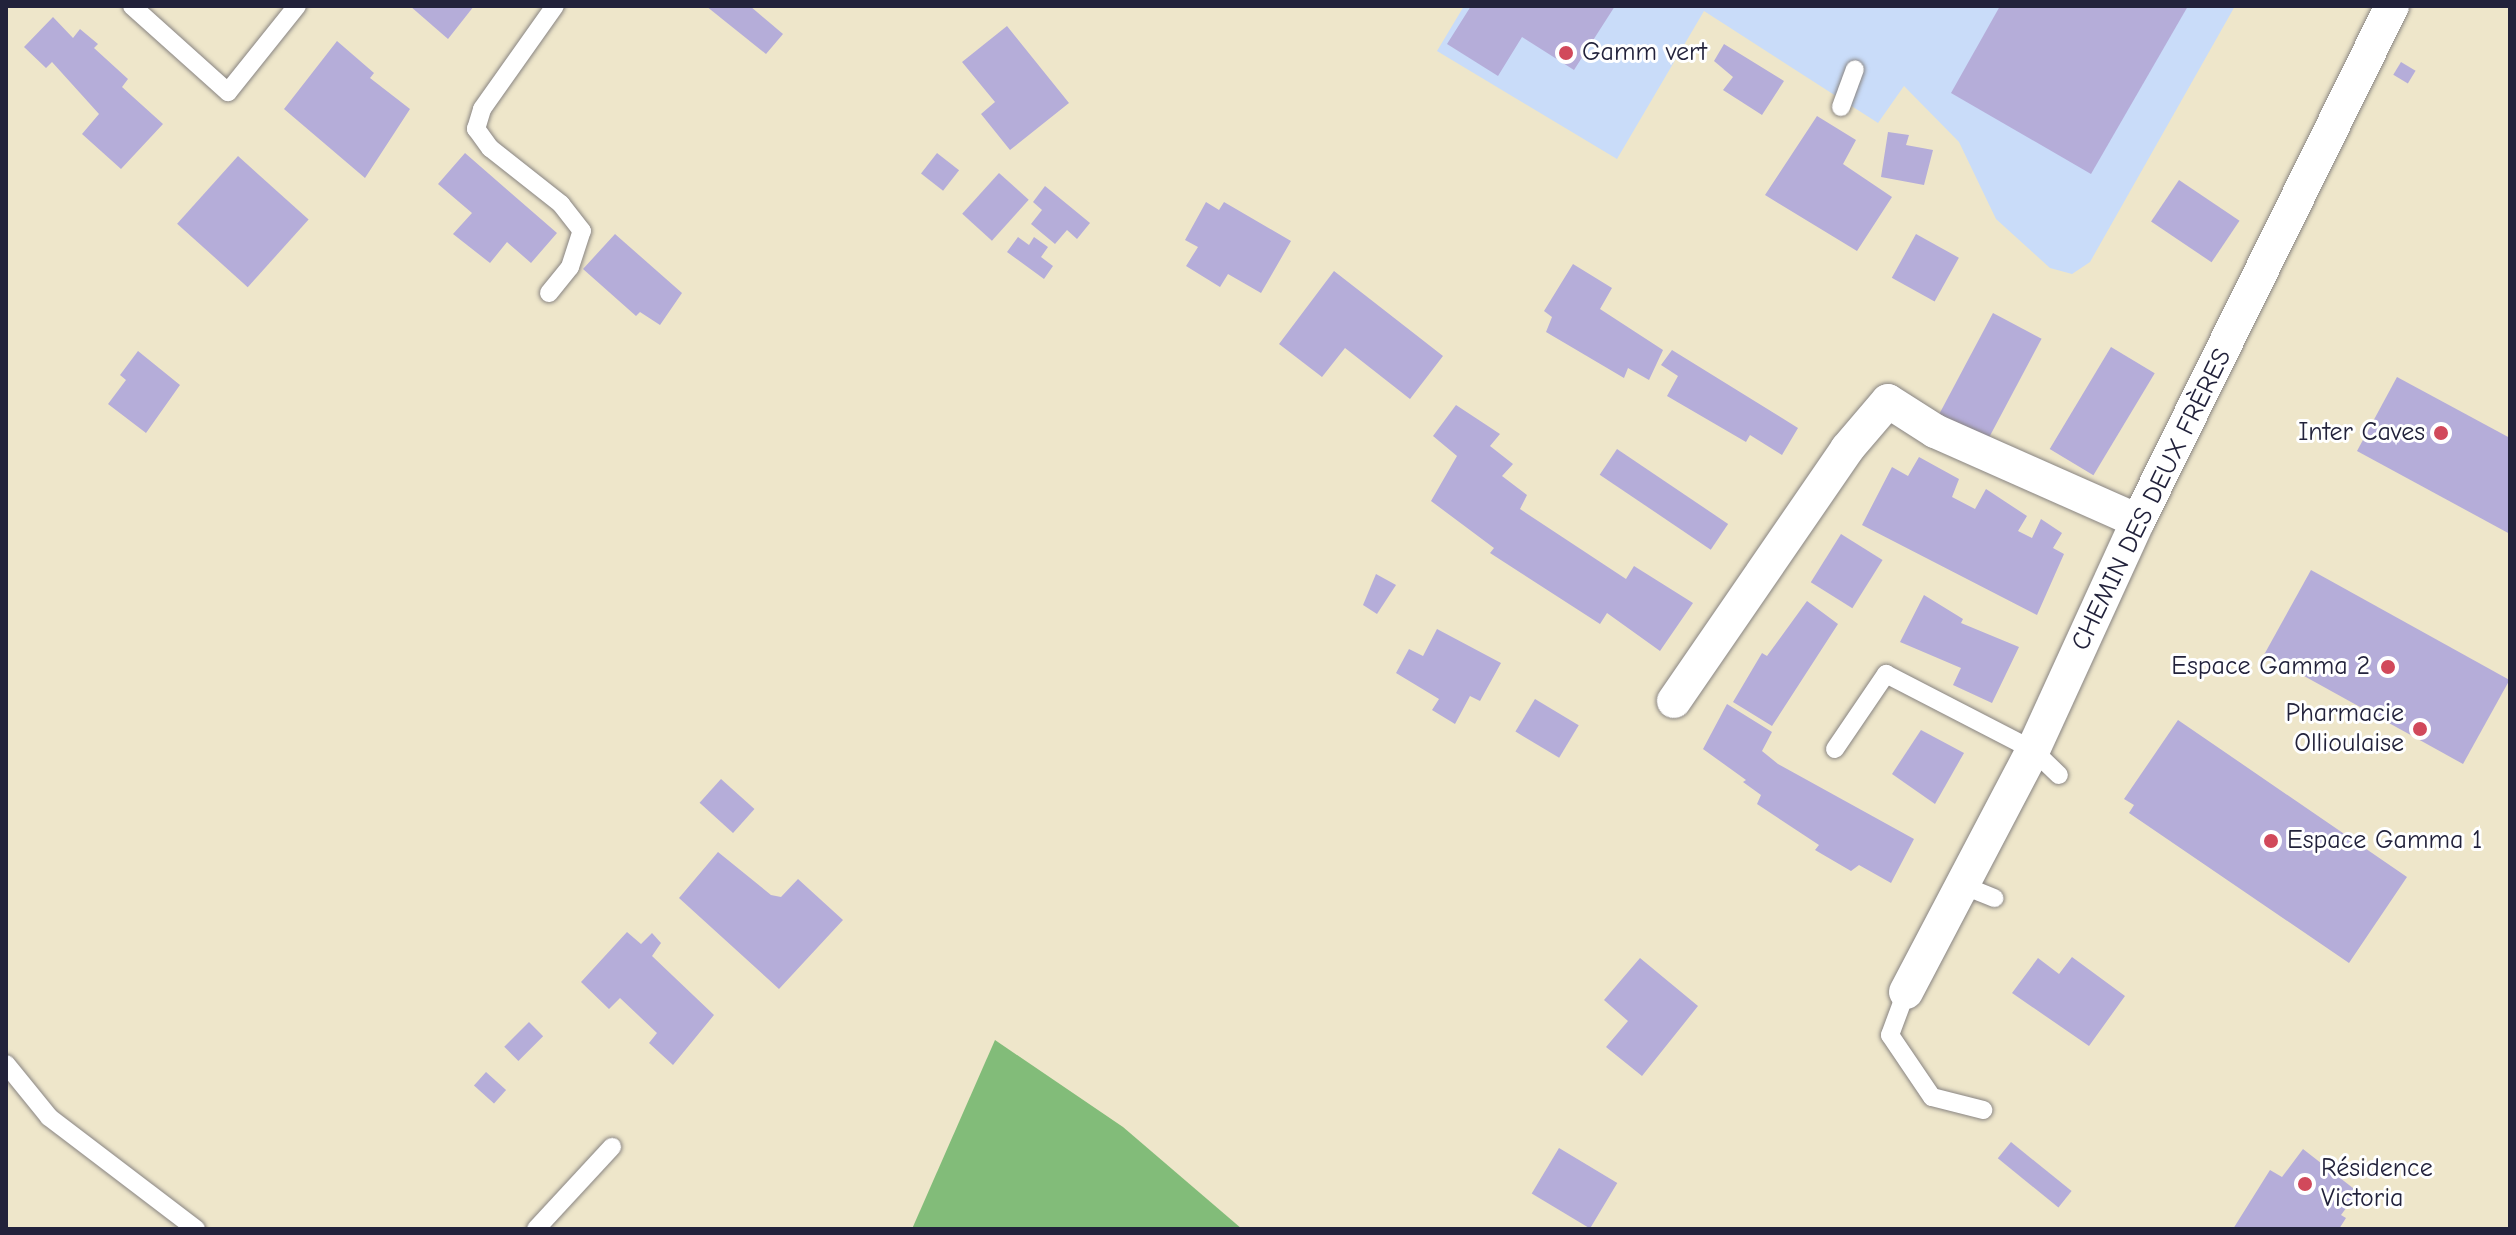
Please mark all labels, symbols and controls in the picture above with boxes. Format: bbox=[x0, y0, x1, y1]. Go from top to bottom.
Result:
place label: Gamm vert bbox=[1582, 37, 1707, 69]
marker: Gamm vert bbox=[1557, 44, 1575, 62]
street label: CHEMIN DES DEUX FRÈRES bbox=[2065, 344, 2239, 656]
place label: Inter Caves bbox=[2298, 417, 2425, 449]
marker: Inter Caves bbox=[2432, 424, 2450, 442]
place label: Espace Gamma 2 bbox=[2171, 651, 2370, 683]
marker: Espace Gamma 2 bbox=[2377, 656, 2399, 678]
place label: Pharmacie Ollioulaise bbox=[2285, 698, 2404, 760]
marker: Pharmacie Ollioulaise bbox=[2411, 720, 2429, 738]
place label: Espace Gamma 1 bbox=[2287, 825, 2482, 857]
marker: Espace Gamma 1 bbox=[2262, 832, 2280, 850]
place label: Résidence Victoria bbox=[2321, 1153, 2433, 1214]
marker: Résidence Victoria bbox=[2296, 1175, 2314, 1193]

